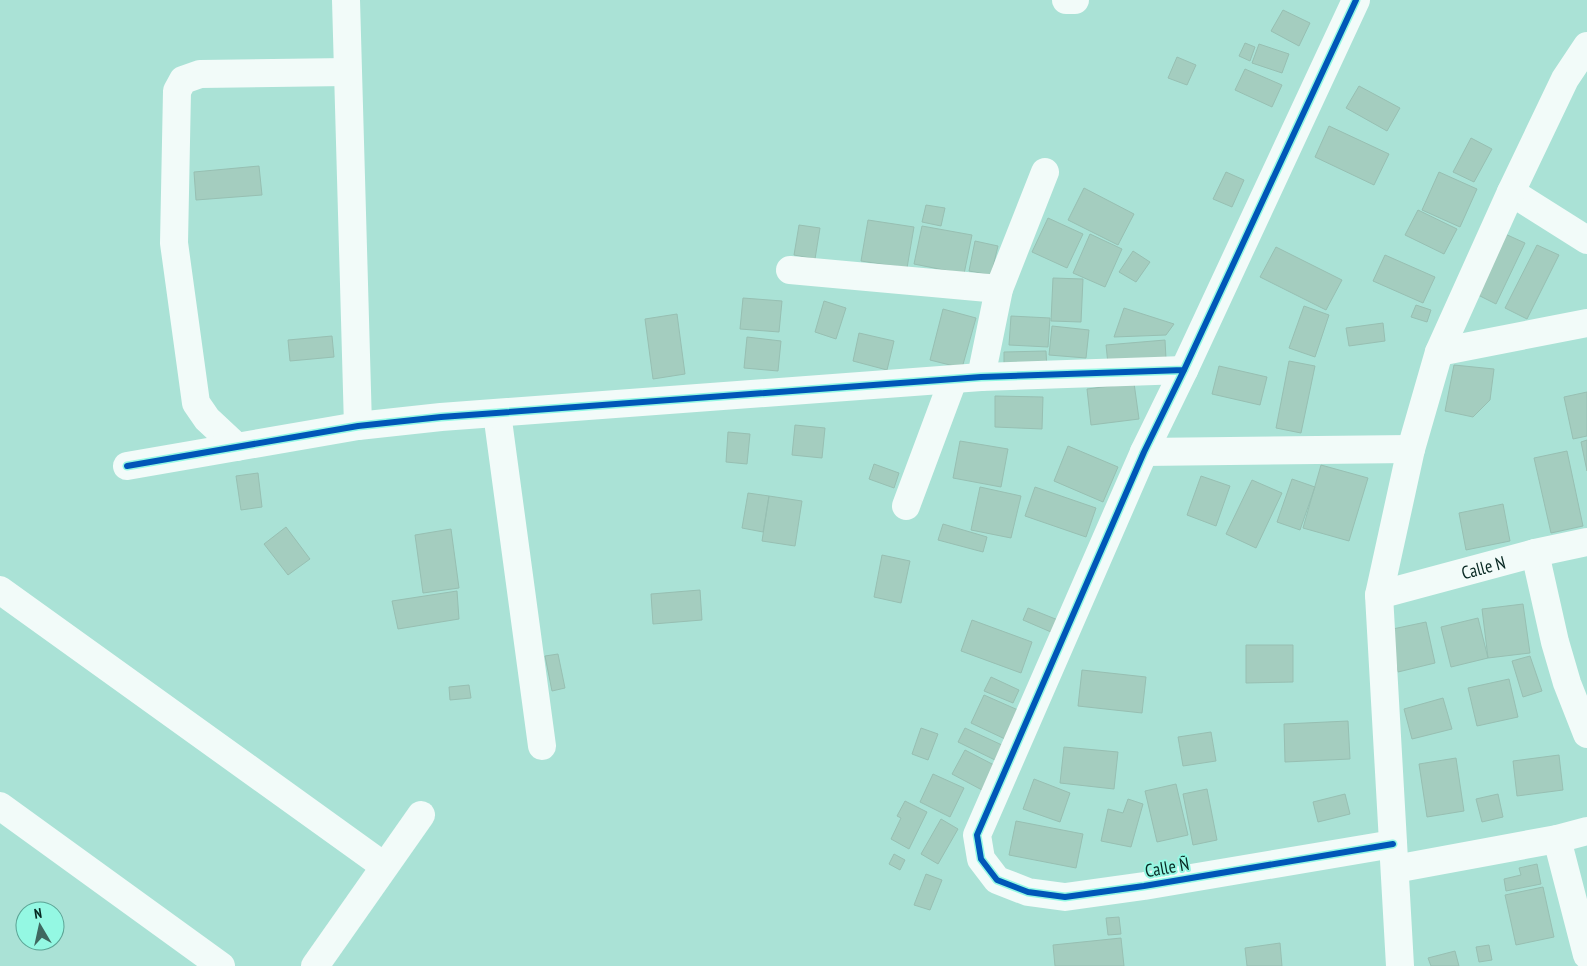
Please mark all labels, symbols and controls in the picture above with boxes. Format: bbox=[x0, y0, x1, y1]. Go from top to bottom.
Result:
street label: Calle N bbox=[1459, 550, 1508, 584]
street label: Calle Ñ bbox=[1143, 852, 1191, 882]
north arrow bbox=[15, 901, 65, 951]
text: N bbox=[33, 904, 43, 923]

